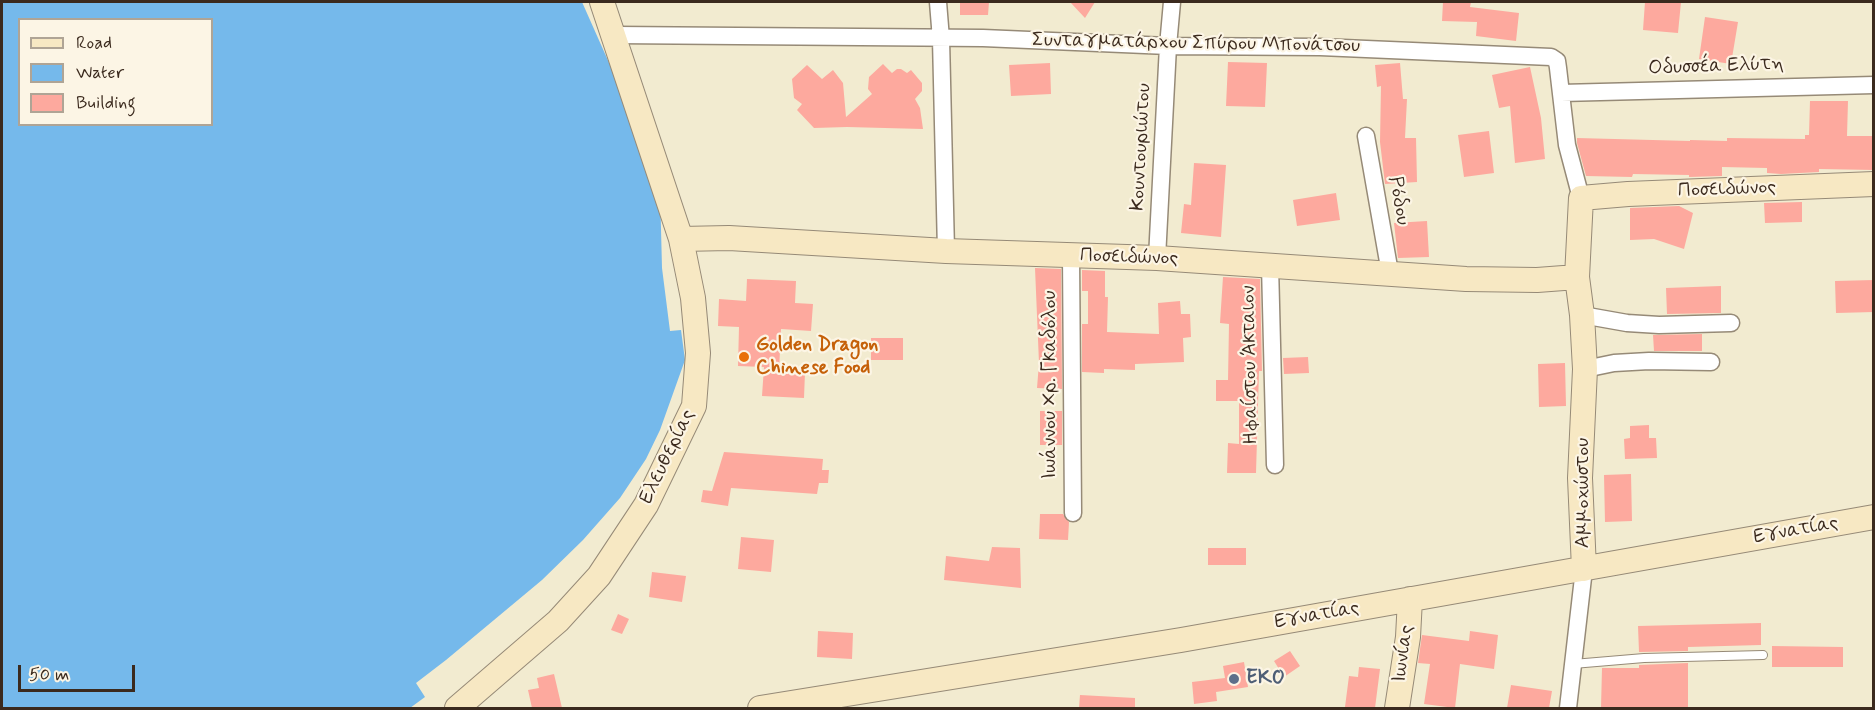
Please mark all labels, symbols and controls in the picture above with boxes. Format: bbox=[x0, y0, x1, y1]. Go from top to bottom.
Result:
legend bbox=[18, 18, 213, 126]
street label: Συνταγματάρχου Σπύρου Μπονάτσου bbox=[1032, 29, 1360, 59]
text: Road bbox=[76, 31, 112, 55]
street label: Οδυσσέα Ελύτη bbox=[1648, 53, 1784, 81]
text: Water bbox=[76, 61, 124, 85]
street label: Κουντουριώτου bbox=[1127, 83, 1157, 211]
text: Building bbox=[76, 91, 136, 115]
street label: Ρόδου bbox=[1382, 175, 1414, 227]
street label: Ποσειδώνος bbox=[1678, 176, 1776, 204]
street label: Ποσειδώνος bbox=[1080, 244, 1178, 272]
street label: Ηφαίστου Άκταιον bbox=[1238, 285, 1264, 445]
street label: Ιωάννου Χρ. Γκαδόλου bbox=[1039, 291, 1063, 479]
place label: Golden Dragon Chinese Food bbox=[756, 334, 878, 381]
marker: Golden Dragon Chinese Food bbox=[737, 350, 751, 364]
street label: Ελευθερίας bbox=[635, 406, 701, 508]
street label: Αμμοχώστου bbox=[1572, 438, 1596, 548]
street label: Εγνατίας bbox=[1752, 512, 1840, 550]
street label: Εγνατίας bbox=[1273, 597, 1361, 635]
street label: Ιωνίας bbox=[1388, 624, 1420, 684]
scale bar bbox=[21, 653, 138, 691]
text: 50 m bbox=[29, 663, 69, 687]
place label: EKO bbox=[1246, 667, 1285, 691]
marker: EKO bbox=[1227, 672, 1241, 686]

